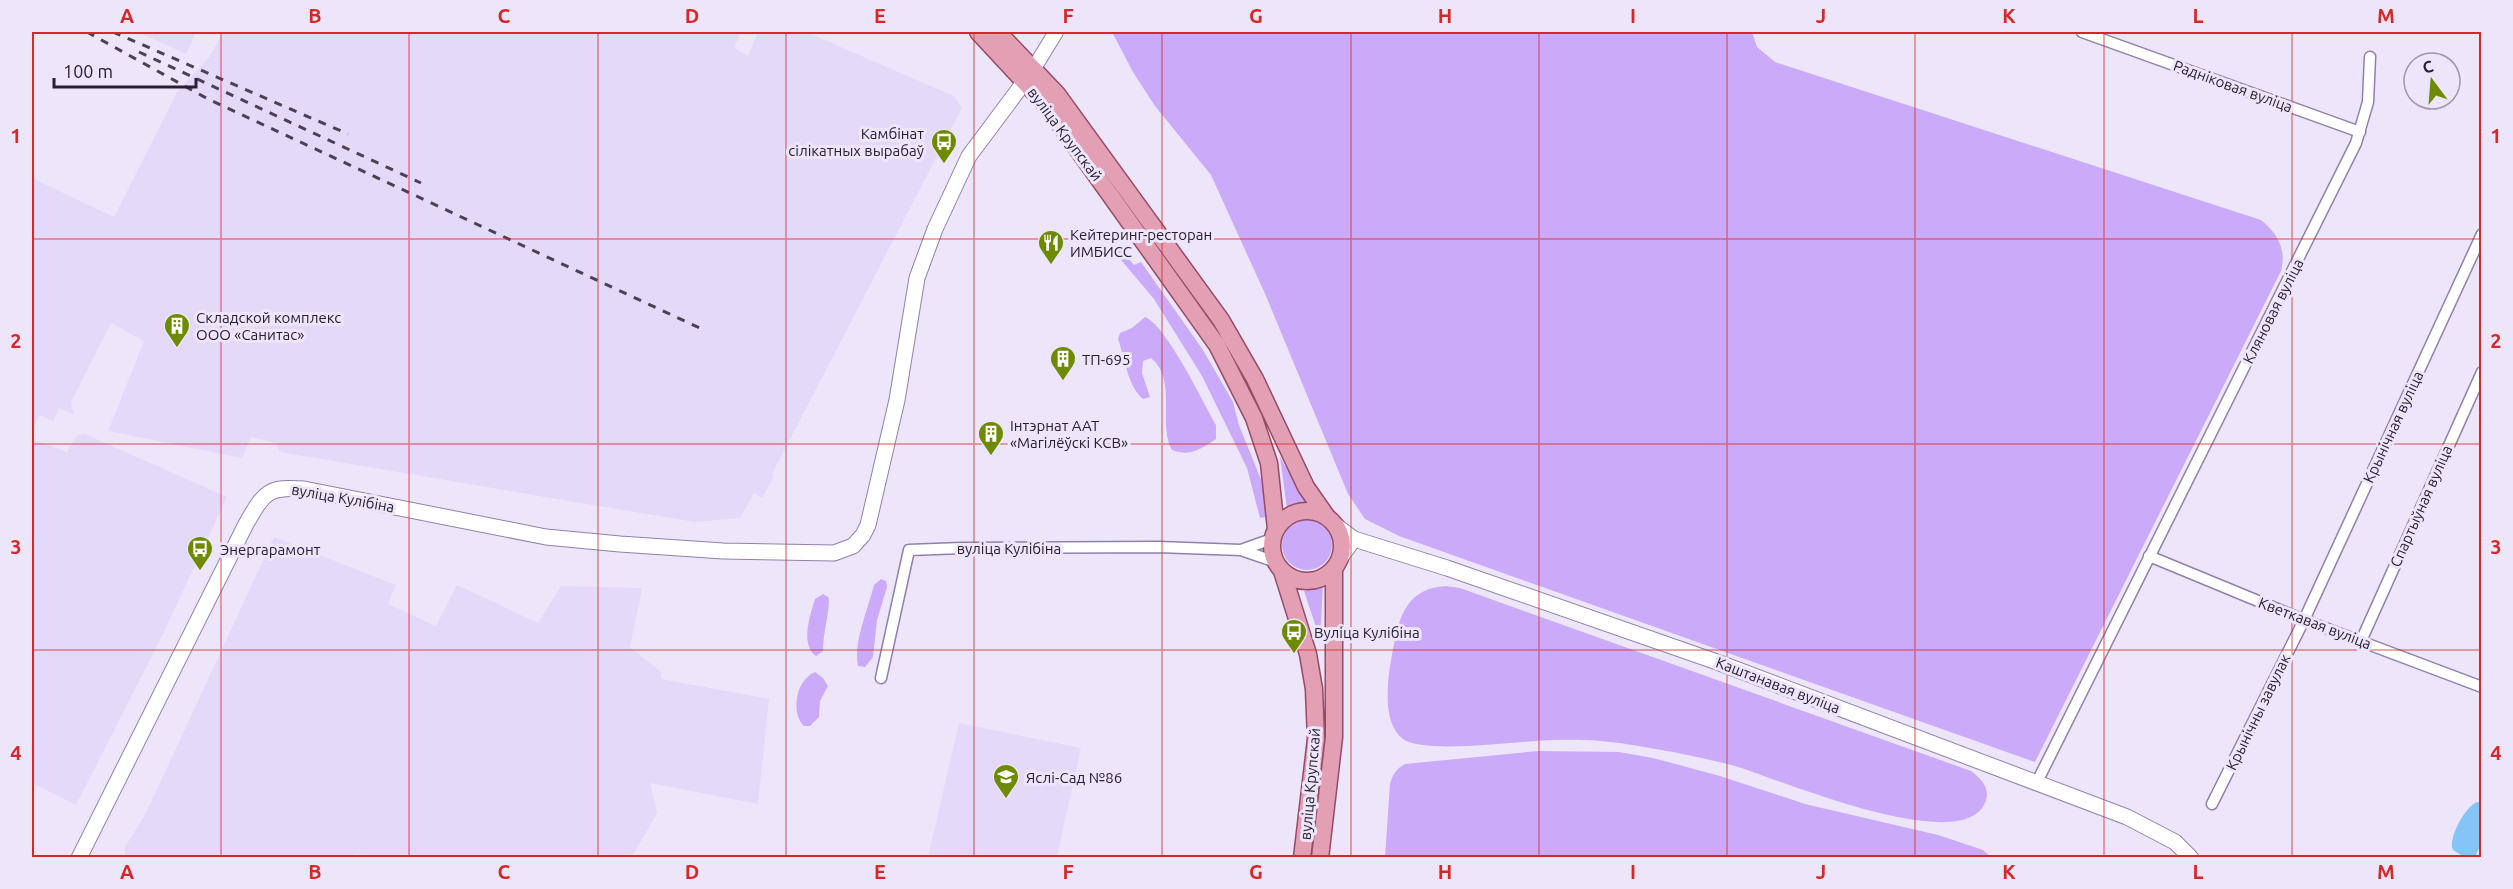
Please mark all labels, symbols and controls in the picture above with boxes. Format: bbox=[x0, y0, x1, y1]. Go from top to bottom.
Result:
text: A bbox=[120, 4, 134, 27]
text: B bbox=[308, 4, 322, 27]
text: C bbox=[498, 4, 511, 27]
text: D bbox=[685, 4, 699, 27]
text: E bbox=[874, 4, 886, 27]
text: F bbox=[1062, 4, 1074, 27]
text: G bbox=[1249, 4, 1263, 27]
text: H bbox=[1438, 4, 1452, 27]
text: I bbox=[1630, 4, 1636, 27]
text: J bbox=[1816, 4, 1826, 27]
text: K bbox=[2002, 4, 2016, 27]
text: L bbox=[2193, 4, 2204, 27]
text: M bbox=[2377, 4, 2395, 27]
scale bar bbox=[54, 51, 196, 89]
north arrow bbox=[2402, 51, 2462, 111]
street label: Радніковая вуліца bbox=[2171, 57, 2295, 115]
text: С bbox=[2420, 57, 2435, 77]
text: 100 m bbox=[63, 61, 113, 81]
street label: вуліца Крупскай bbox=[1024, 84, 1106, 184]
text: 1 bbox=[10, 124, 22, 147]
text: 1 bbox=[2490, 124, 2502, 147]
place label: Камбінат сілікатных вырабаў bbox=[788, 125, 924, 159]
bus stop icon: Камбінат сілікатных вырабаў bbox=[929, 127, 959, 165]
place label: Кейтеринг-ресторан ИМБИСС bbox=[1070, 226, 1212, 260]
restaurant icon: Кейтеринг-ресторан ИМБИСС bbox=[1036, 228, 1066, 266]
street label: Кляновая вуліца bbox=[2239, 256, 2307, 366]
place label: Складской комплекс ООО «Санитас» bbox=[196, 309, 341, 343]
building icon: Складской комплекс ООО «Санитас» bbox=[162, 311, 192, 349]
text: 2 bbox=[10, 329, 22, 352]
text: 2 bbox=[2490, 329, 2502, 352]
building icon: ТП-695 bbox=[1048, 344, 1078, 382]
place label: ТП-695 bbox=[1082, 351, 1130, 368]
street label: Крынічная вуліца bbox=[2360, 368, 2426, 486]
place label: Інтэрнат ААТ «Магілёўскі КСВ» bbox=[1010, 417, 1128, 451]
building icon: Інтэрнат ААТ «Магілёўскі КСВ» bbox=[976, 419, 1006, 457]
street label: Спартыўная вуліца bbox=[2387, 443, 2455, 569]
street label: вуліца Кулібіна bbox=[290, 481, 396, 515]
bus stop icon: Энергарамонт bbox=[185, 534, 215, 572]
text: 3 bbox=[10, 535, 22, 558]
text: 3 bbox=[2490, 535, 2502, 558]
street label: вуліца Кулібіна bbox=[957, 540, 1061, 557]
place label: Энергарамонт bbox=[220, 541, 321, 558]
street label: Кветкавая вуліца bbox=[2256, 594, 2374, 652]
bus stop icon: Вуліца Кулібіна bbox=[1279, 617, 1309, 655]
place label: Вуліца Кулібіна bbox=[1314, 624, 1420, 641]
street label: Крынічны завулак bbox=[2223, 651, 2294, 773]
street label: Каштанавая вуліца bbox=[1714, 654, 1842, 716]
street label: вуліца Крупскай bbox=[1297, 727, 1323, 841]
text: 4 bbox=[10, 741, 22, 764]
text: 4 bbox=[2490, 741, 2502, 764]
school or university icon: Яслі-Сад №86 bbox=[991, 762, 1021, 800]
place label: Яслі-Сад №86 bbox=[1026, 769, 1122, 786]
text: A bbox=[120, 860, 134, 883]
text: B bbox=[308, 860, 322, 883]
text: C bbox=[498, 860, 511, 883]
text: D bbox=[685, 860, 699, 883]
text: E bbox=[874, 860, 886, 883]
text: F bbox=[1062, 860, 1074, 883]
text: G bbox=[1249, 860, 1263, 883]
text: H bbox=[1438, 860, 1452, 883]
text: I bbox=[1630, 860, 1636, 883]
text: J bbox=[1816, 860, 1826, 883]
text: K bbox=[2002, 860, 2016, 883]
text: L bbox=[2193, 860, 2204, 883]
text: M bbox=[2377, 860, 2395, 883]

